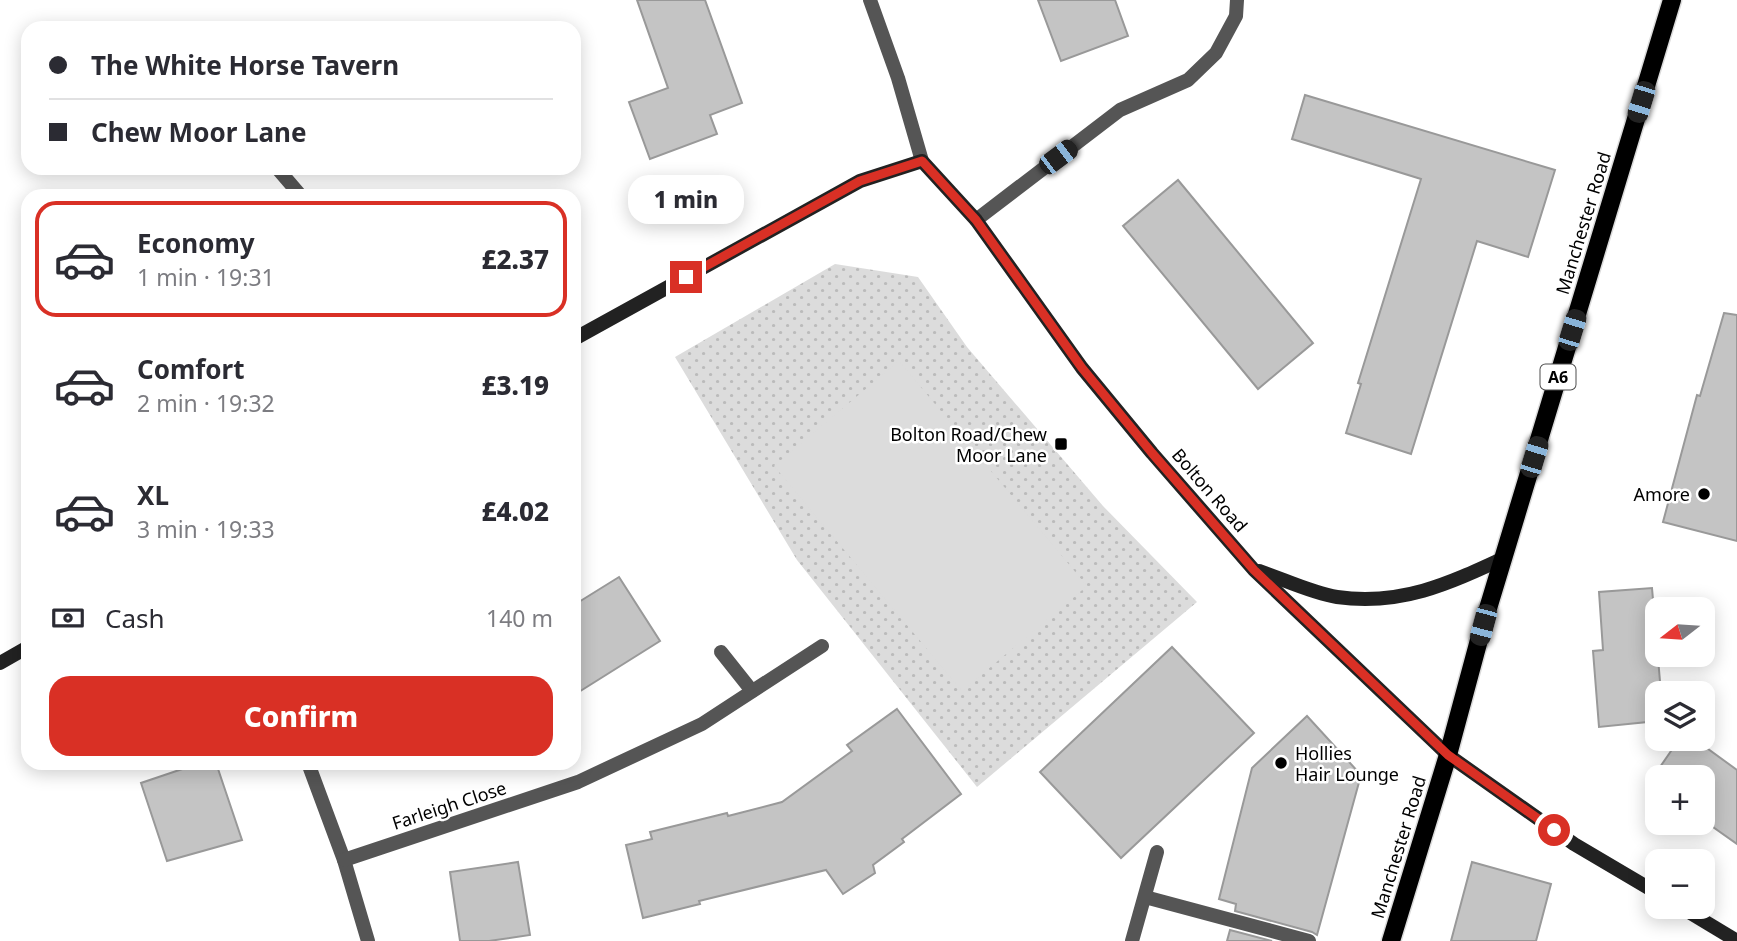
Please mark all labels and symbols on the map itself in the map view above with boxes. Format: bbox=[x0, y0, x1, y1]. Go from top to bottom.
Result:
car bbox=[1625, 79, 1658, 125]
car bbox=[1035, 136, 1082, 178]
street label: Manchester Road bbox=[1550, 149, 1616, 297]
callout: 1 min bbox=[628, 176, 744, 224]
route end bbox=[670, 261, 702, 293]
car bbox=[1556, 307, 1589, 353]
road number: A6 bbox=[1540, 364, 1576, 390]
place label: Bolton Road/Chew Moor Lane bbox=[890, 422, 1047, 467]
car bbox=[1518, 434, 1551, 480]
marker: Bolton Road/Chew Moor Lane bbox=[1053, 436, 1069, 452]
street label: Bolton Road bbox=[1167, 443, 1253, 537]
place label: Amore bbox=[1634, 482, 1690, 506]
marker: Amore bbox=[1696, 486, 1712, 502]
north arrow bbox=[1645, 597, 1715, 667]
car bbox=[1468, 602, 1499, 648]
place label: Hollies Hair Lounge bbox=[1295, 741, 1399, 786]
marker: Hollies Hair Lounge bbox=[1273, 755, 1289, 771]
street label: Manchester Road bbox=[1365, 773, 1431, 921]
street label: Farleigh Close bbox=[389, 775, 509, 835]
route start bbox=[1538, 814, 1570, 846]

